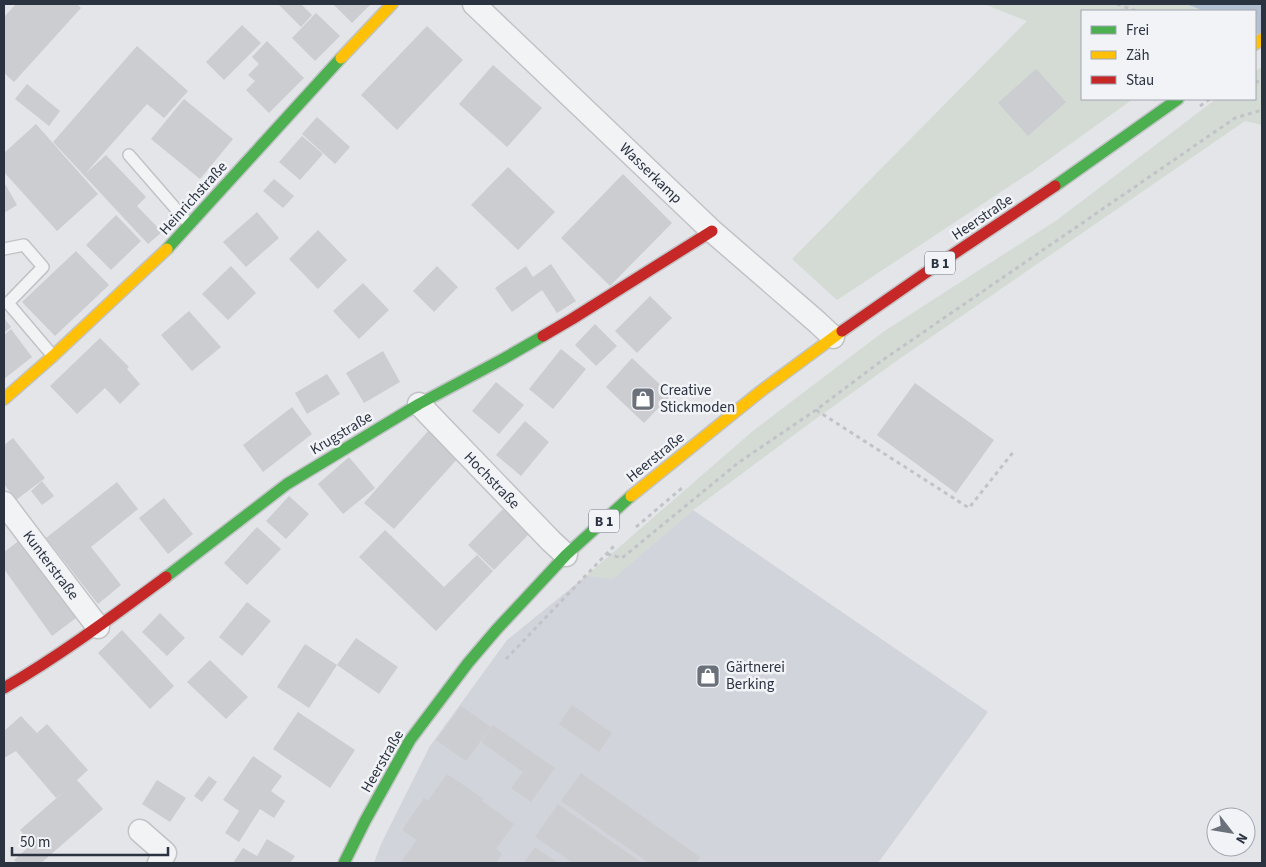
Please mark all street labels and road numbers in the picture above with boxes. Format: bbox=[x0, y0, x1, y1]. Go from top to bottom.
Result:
street label: Wasserkamp bbox=[615, 138, 687, 209]
street label: Heinrichstraße bbox=[155, 157, 232, 240]
street label: Heerstraße bbox=[948, 189, 1017, 246]
road number: B 1 bbox=[925, 252, 955, 274]
street label: Krugstraße bbox=[306, 407, 376, 460]
street label: Heerstraße bbox=[622, 427, 689, 487]
street label: Hochstraße bbox=[459, 447, 524, 514]
road number: B 1 bbox=[589, 510, 619, 532]
street label: Kunterstraße bbox=[18, 526, 84, 604]
street label: Heerstraße bbox=[356, 726, 409, 797]

